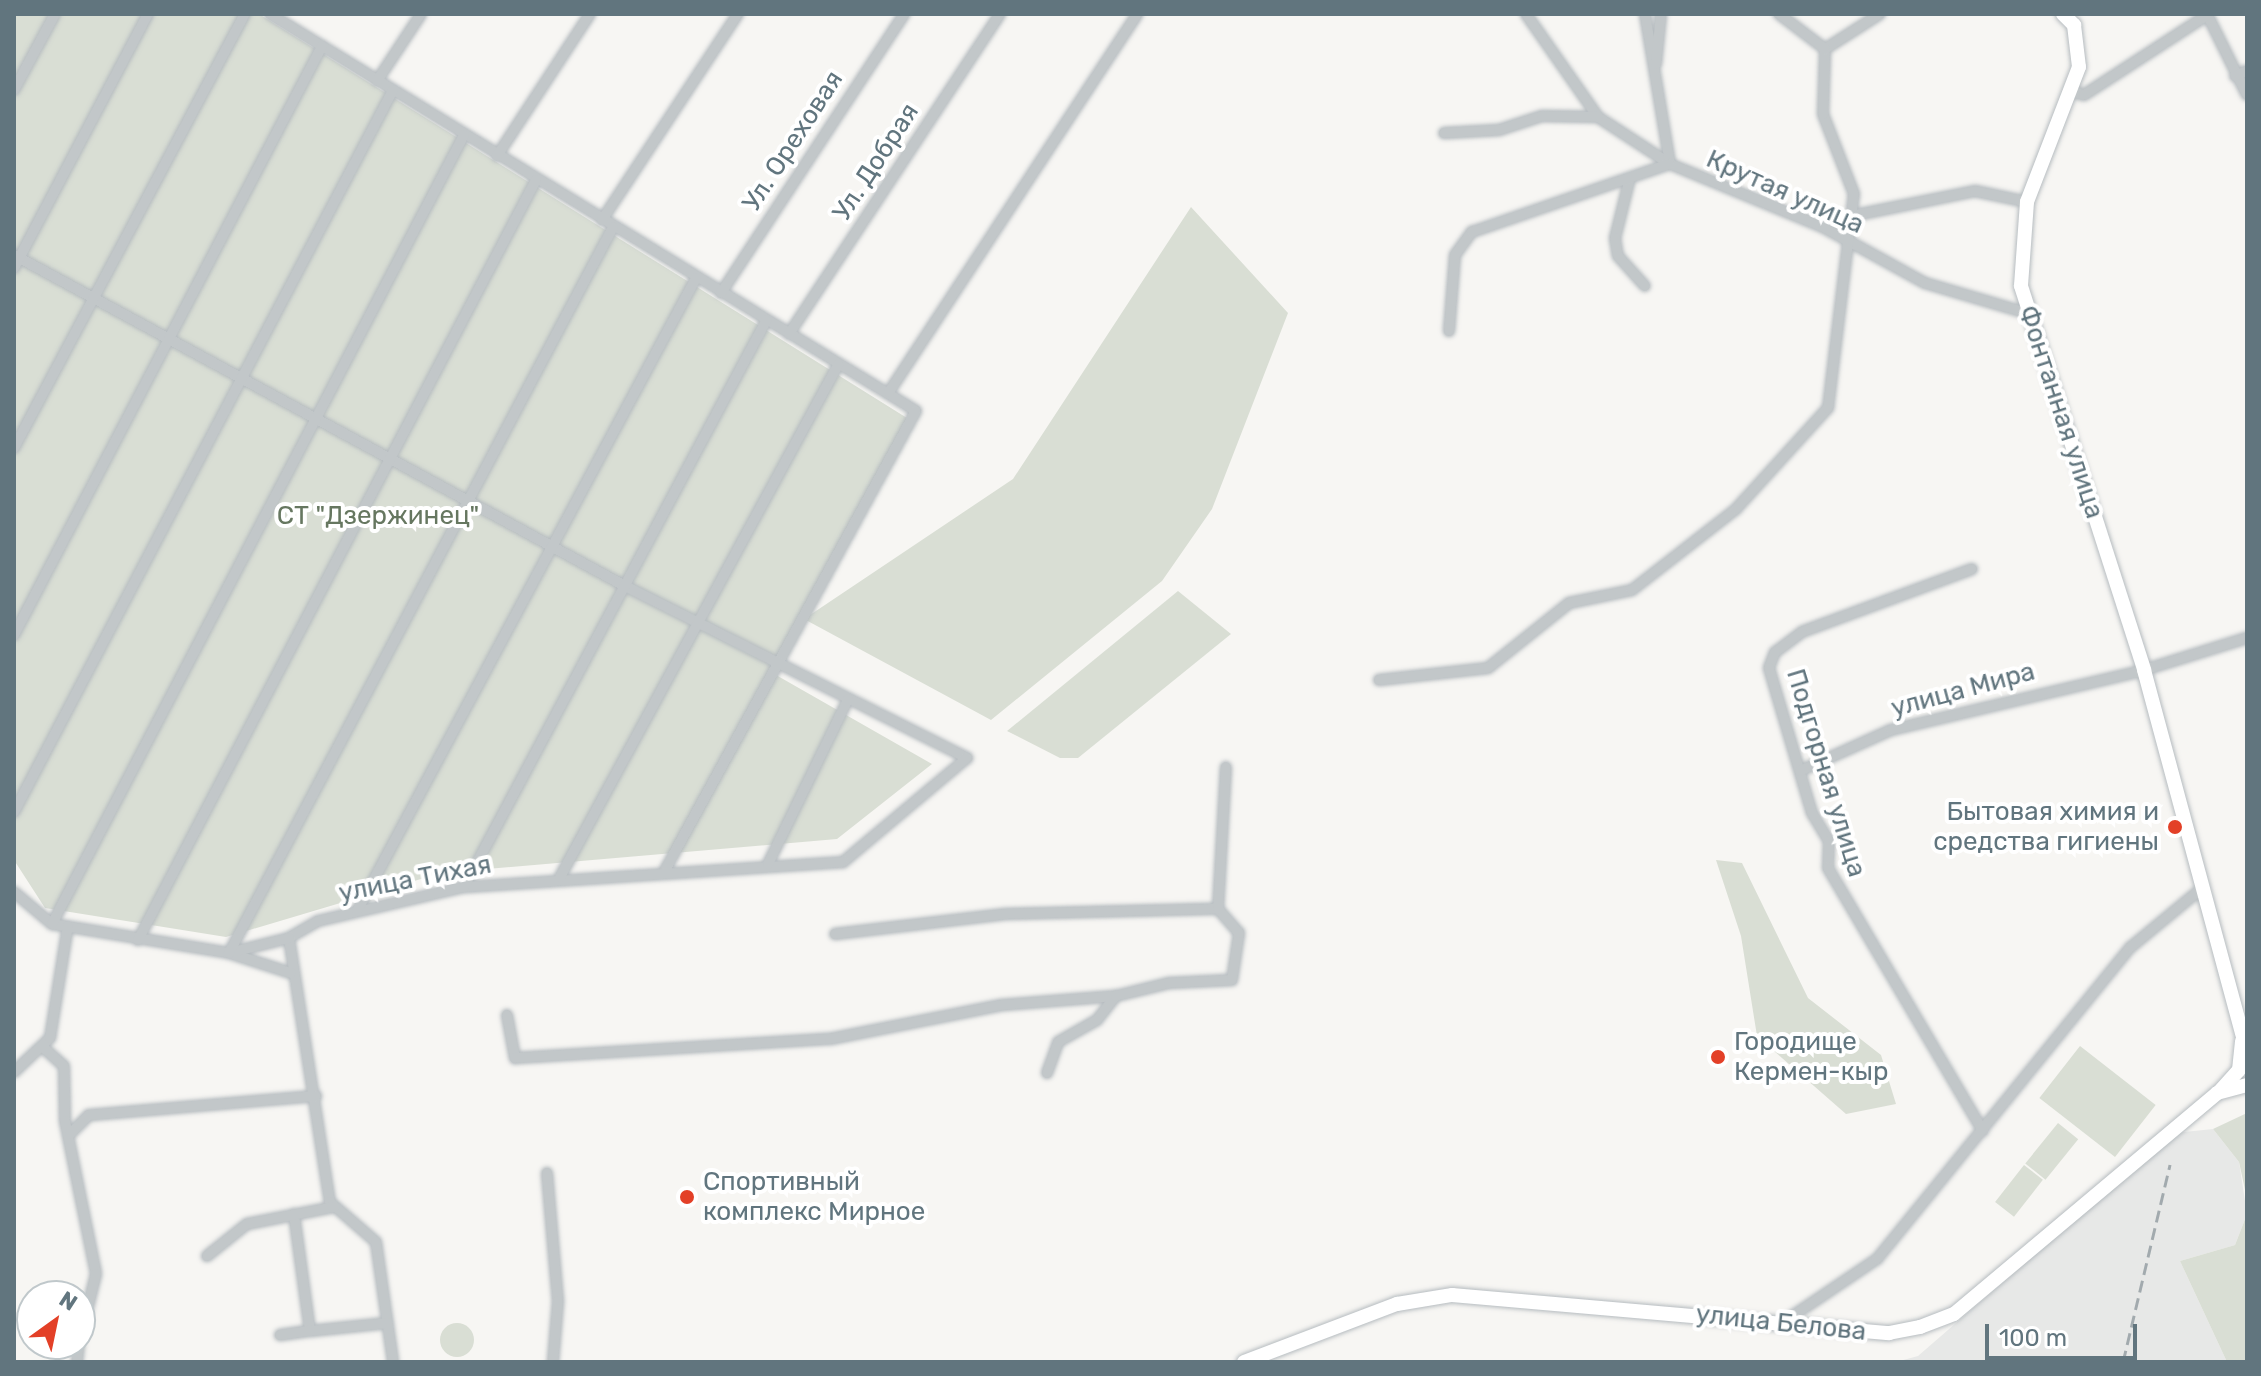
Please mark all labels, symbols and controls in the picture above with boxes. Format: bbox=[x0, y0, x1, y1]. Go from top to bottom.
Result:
street label: Ул. Ореховая bbox=[736, 65, 850, 217]
street label: Ул. Добрая bbox=[827, 97, 925, 227]
street label: Крутая улица bbox=[1702, 143, 1868, 241]
street label: Фонтанная улица bbox=[2012, 302, 2110, 522]
park label: СТ "Дзержинец" bbox=[277, 500, 479, 532]
street label: улица Мира bbox=[1888, 656, 2038, 724]
street label: Подгорная улица bbox=[1780, 665, 1872, 881]
place label: Бытовая химия и средства гигиены bbox=[1933, 796, 2159, 858]
marker: Бытовая химия и средства гигиены bbox=[2166, 818, 2184, 836]
street label: улица Тихая bbox=[336, 849, 494, 909]
place label: Городище Кермен-кыр bbox=[1734, 1026, 1888, 1088]
marker: Городище Кермен-кыр bbox=[1709, 1048, 1727, 1066]
place label: Спортивный комплекс Мирное bbox=[703, 1166, 925, 1228]
marker: Спортивный комплекс Мирное bbox=[678, 1188, 696, 1206]
north arrow bbox=[16, 1280, 96, 1360]
text: N bbox=[54, 1285, 82, 1317]
street label: улица Белова bbox=[1694, 1299, 1868, 1347]
scale bar bbox=[1989, 1308, 2141, 1358]
text: 100 m bbox=[1999, 1324, 2067, 1352]

